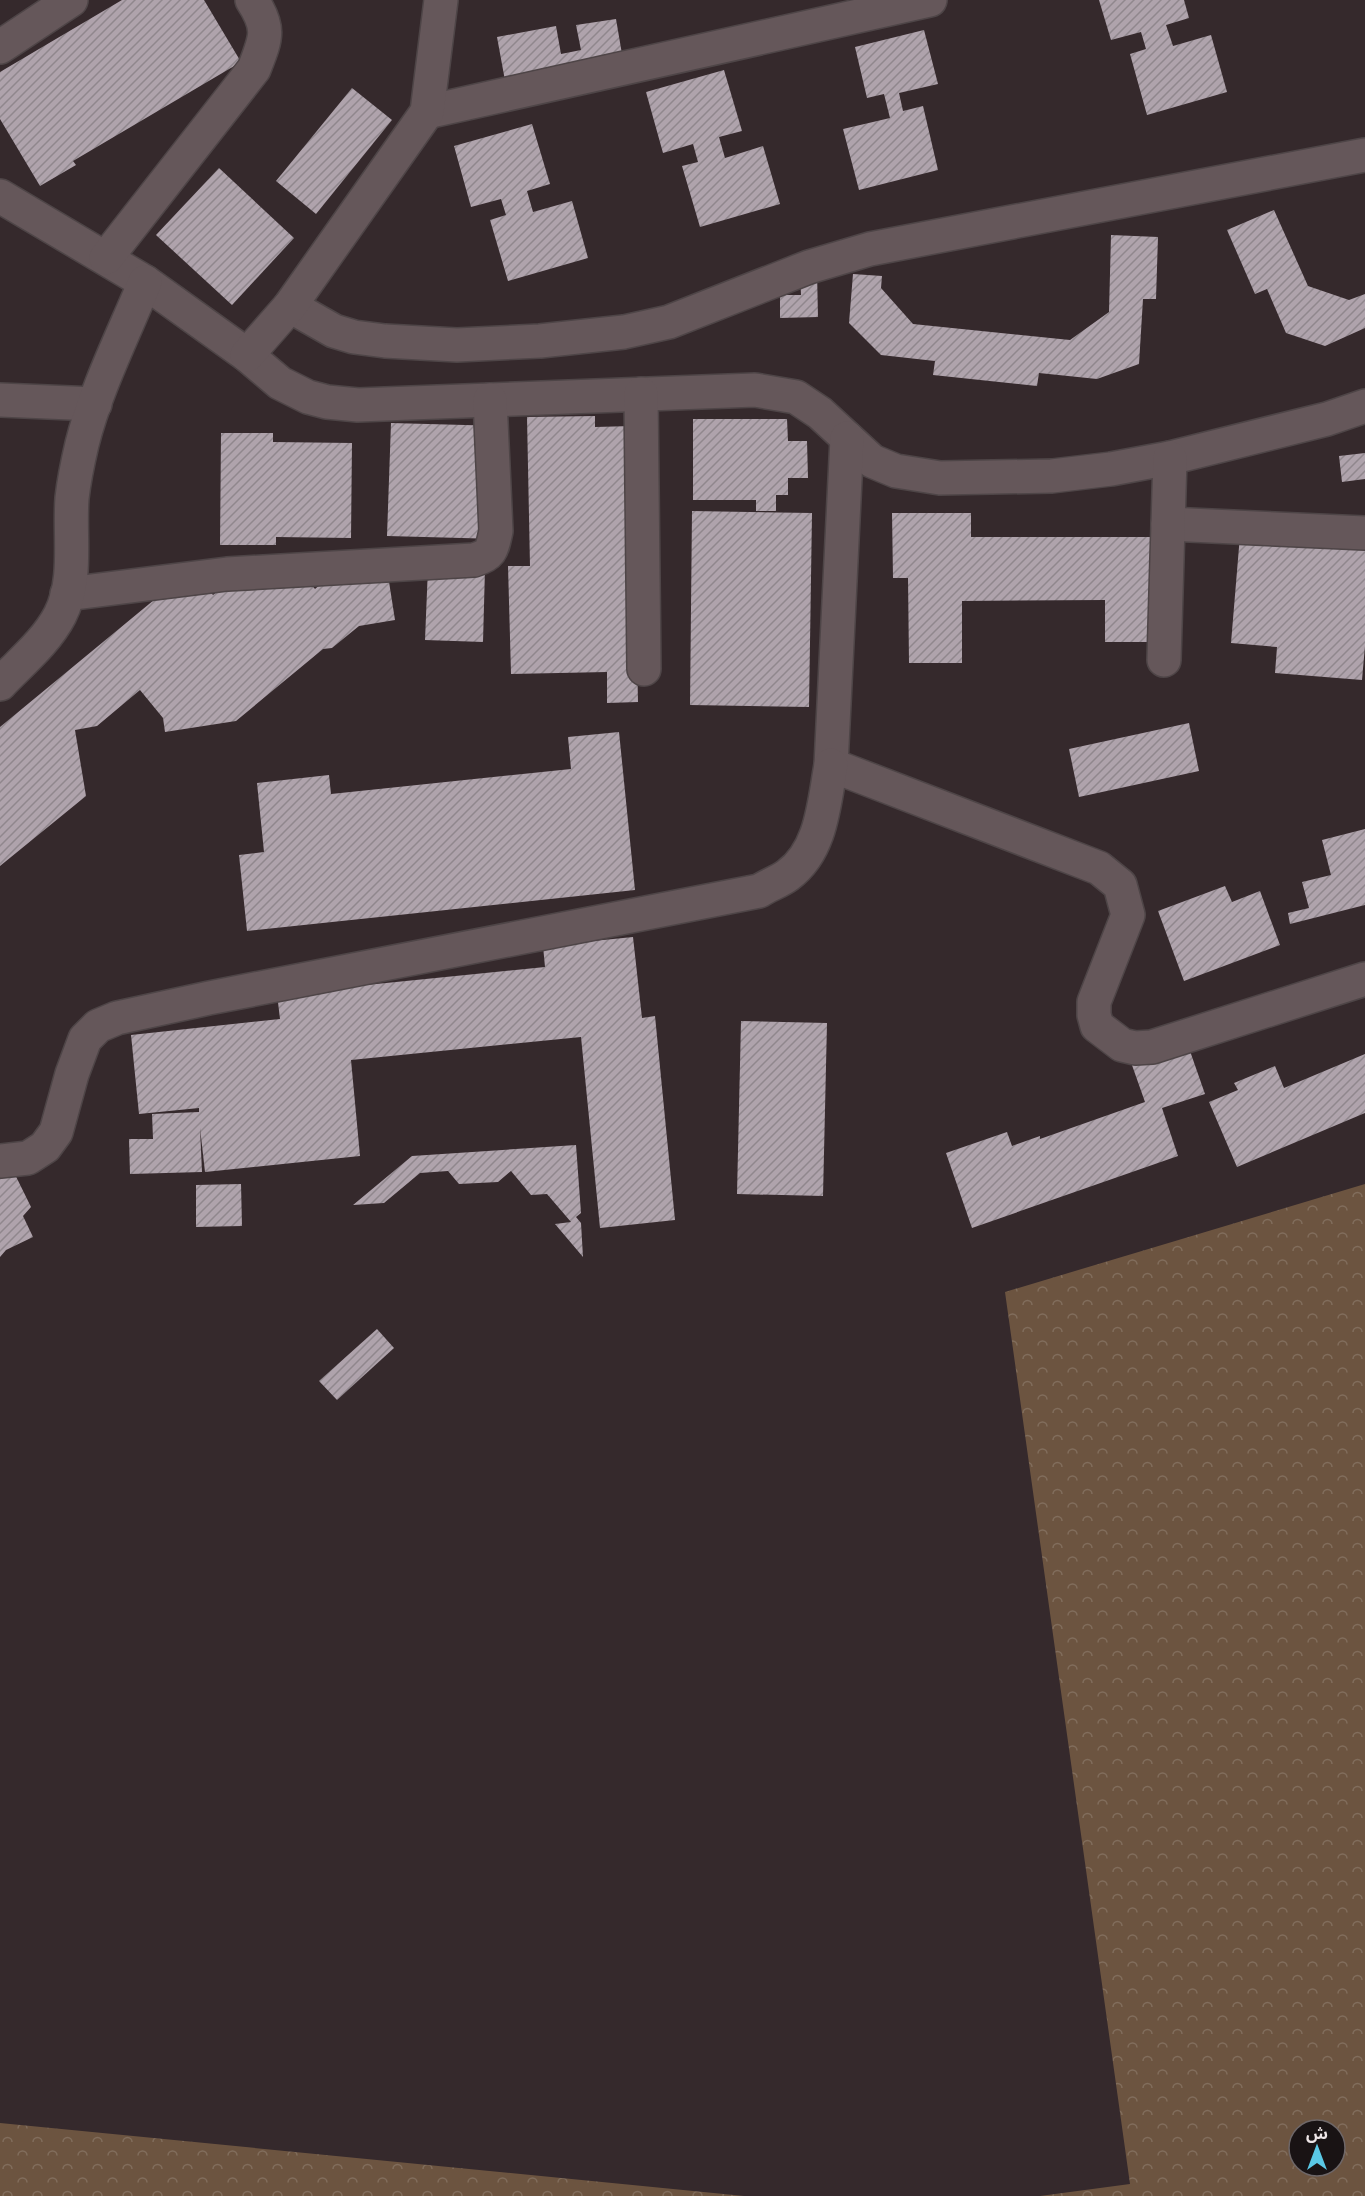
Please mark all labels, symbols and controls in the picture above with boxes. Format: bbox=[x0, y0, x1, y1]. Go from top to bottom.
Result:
north arrow bbox=[1287, 2118, 1347, 2178]
text: ش bbox=[1306, 2122, 1328, 2146]

